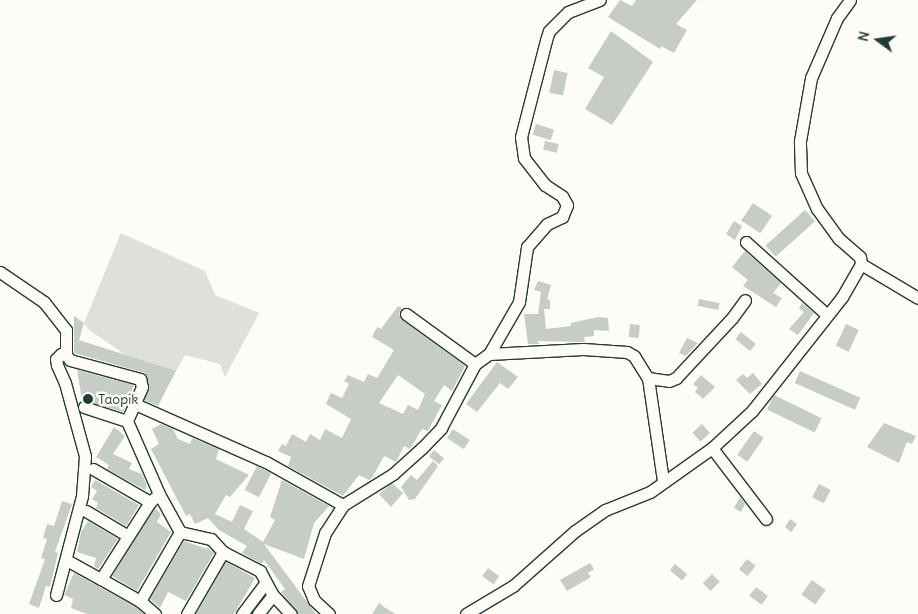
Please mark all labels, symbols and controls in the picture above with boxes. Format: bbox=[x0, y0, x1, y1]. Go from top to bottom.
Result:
north arrow bbox=[853, 15, 903, 65]
text: N bbox=[854, 29, 873, 43]
place label: Taopik bbox=[98, 391, 138, 407]
marker: Taopik bbox=[82, 393, 94, 405]

